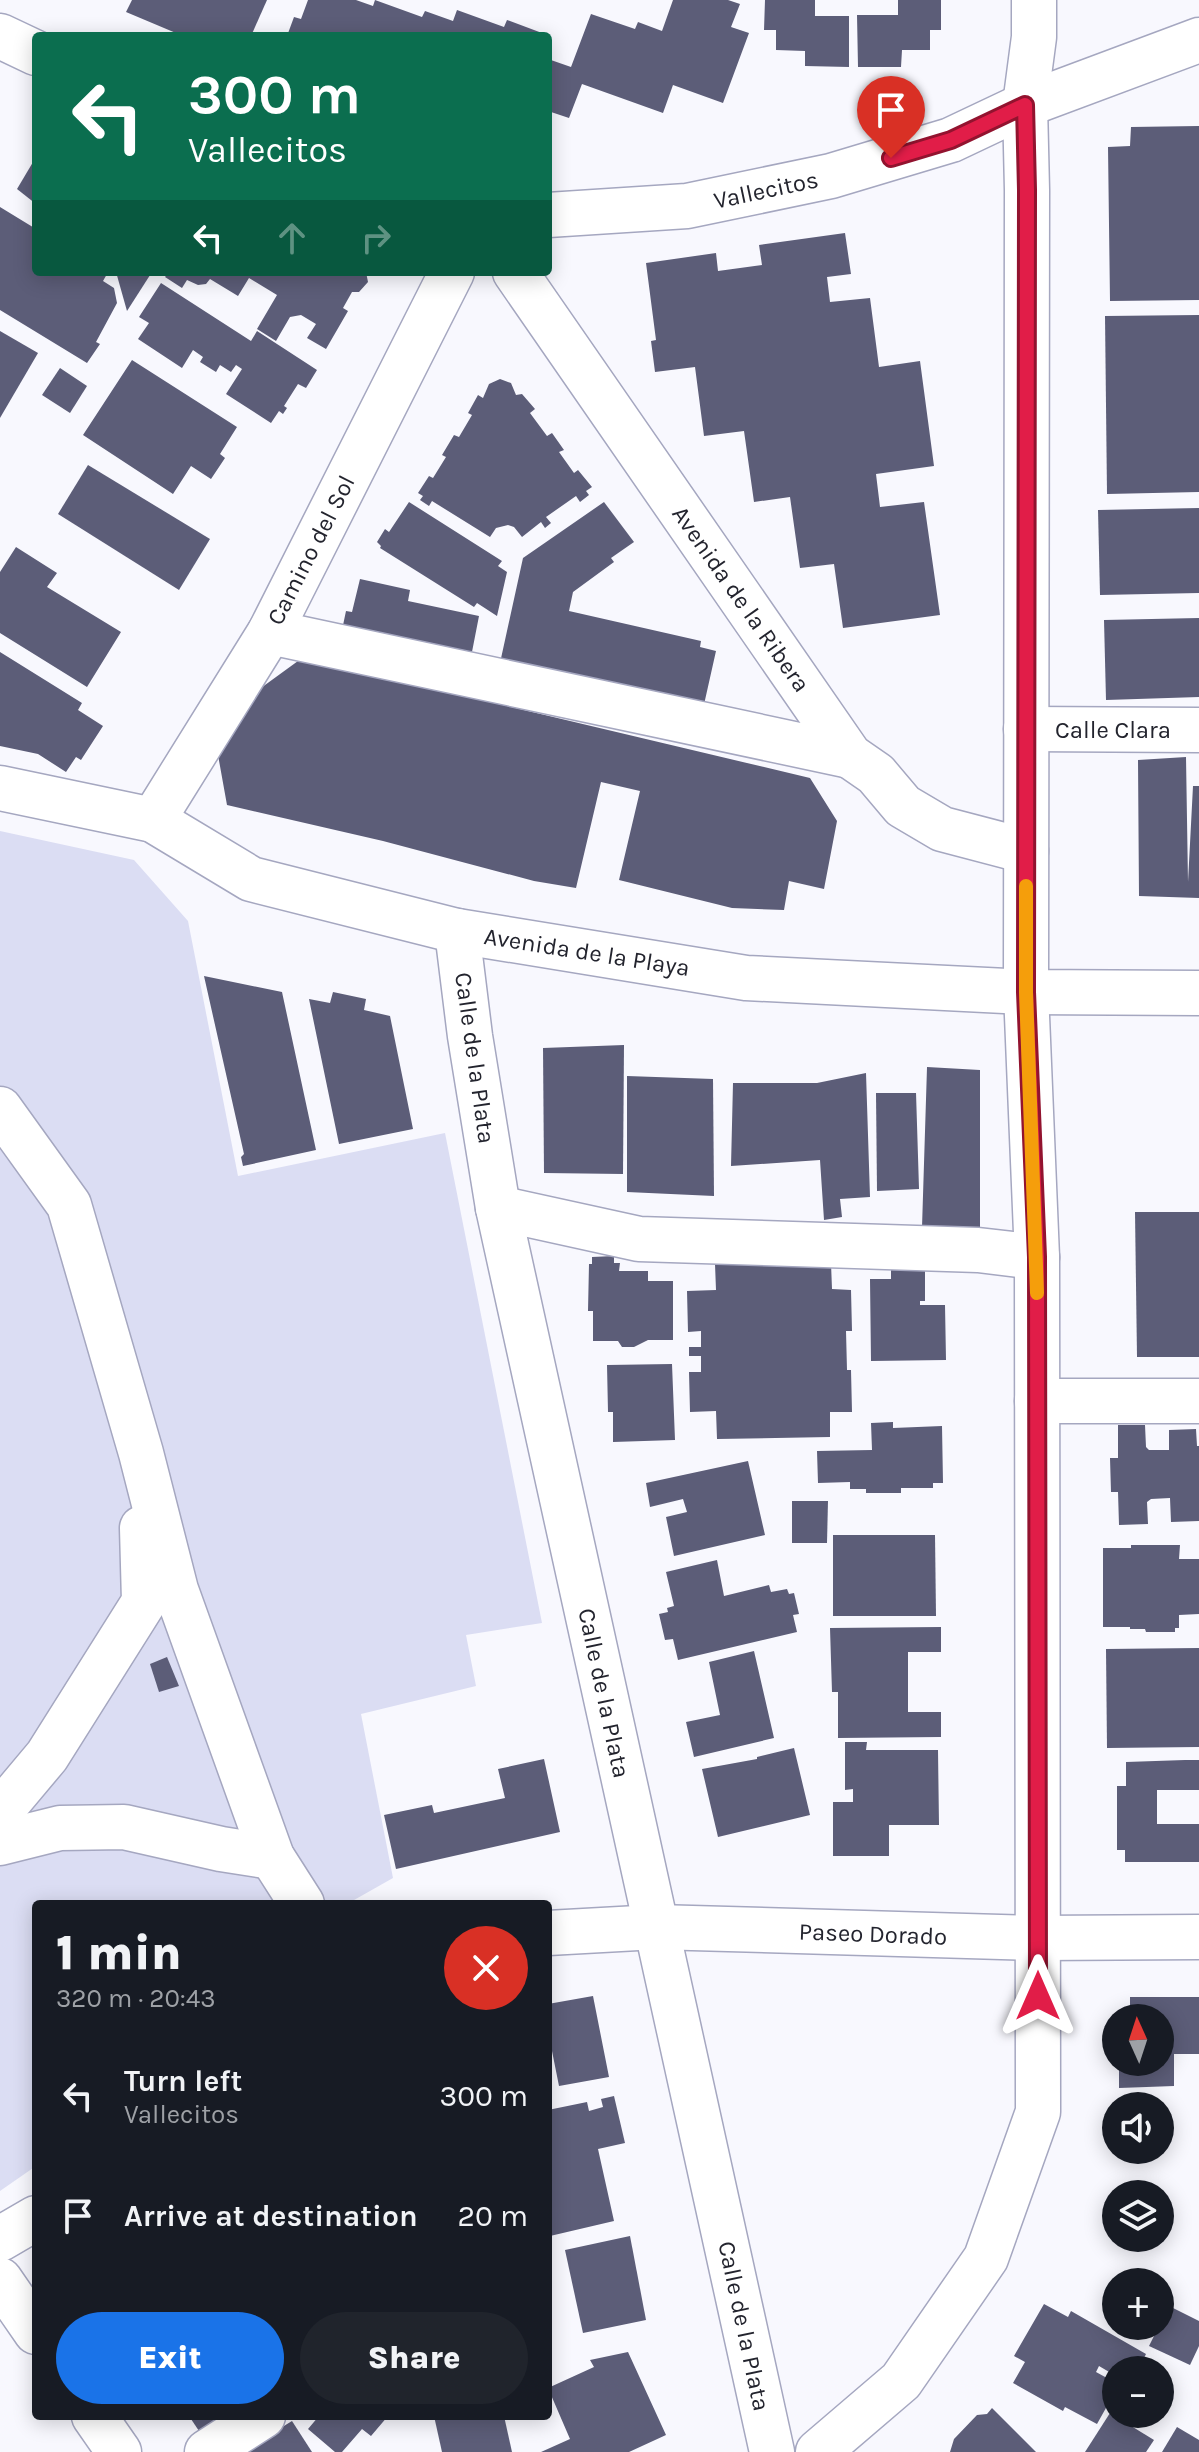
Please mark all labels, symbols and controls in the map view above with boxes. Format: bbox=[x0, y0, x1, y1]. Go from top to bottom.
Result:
text: 300 m bbox=[188, 62, 361, 127]
icon: left bbox=[56, 64, 160, 168]
pin bbox=[857, 76, 925, 158]
icon: arrive bbox=[869, 88, 913, 132]
text: Vallecitos bbox=[188, 129, 347, 171]
street label: Vallecitos bbox=[711, 165, 821, 215]
icon: left bbox=[186, 216, 230, 260]
icon: ahead bbox=[270, 216, 314, 260]
icon: right bbox=[354, 216, 398, 260]
street label: Camino del Sol bbox=[261, 471, 361, 629]
street label: Avenida de la Ribera bbox=[666, 501, 816, 697]
street label: Calle Clara bbox=[1055, 716, 1171, 744]
street label: Avenida de la Playa bbox=[482, 922, 692, 982]
street label: Calle de la Plata bbox=[449, 971, 501, 1145]
street label: Calle de la Plata bbox=[572, 1606, 636, 1780]
street label: Paseo Dorado bbox=[798, 1917, 948, 1951]
text: 1 min bbox=[56, 1925, 182, 1981]
button: close bbox=[444, 1926, 528, 2010]
position arrow bbox=[996, 1954, 1080, 2038]
text: 320 m · 20:43 bbox=[56, 1983, 216, 2014]
north arrow bbox=[1102, 2004, 1174, 2076]
map controls bbox=[1102, 2004, 1174, 2428]
text: Turn left bbox=[124, 2063, 242, 2099]
icon: left bbox=[56, 2074, 100, 2118]
text: 300 m bbox=[439, 2078, 528, 2114]
button: sound bbox=[1102, 2092, 1174, 2164]
text: Vallecitos bbox=[124, 2099, 239, 2130]
button: layers bbox=[1102, 2180, 1174, 2252]
icon: arrive bbox=[56, 2194, 100, 2238]
text: Arrive at destination bbox=[124, 2198, 418, 2234]
text: 20 m bbox=[458, 2198, 528, 2234]
street label: Calle de la Plata bbox=[712, 2239, 776, 2413]
button: + bbox=[1102, 2268, 1174, 2340]
button: Exit bbox=[56, 2312, 284, 2404]
button: Share bbox=[300, 2312, 528, 2404]
button: − bbox=[1102, 2356, 1174, 2428]

